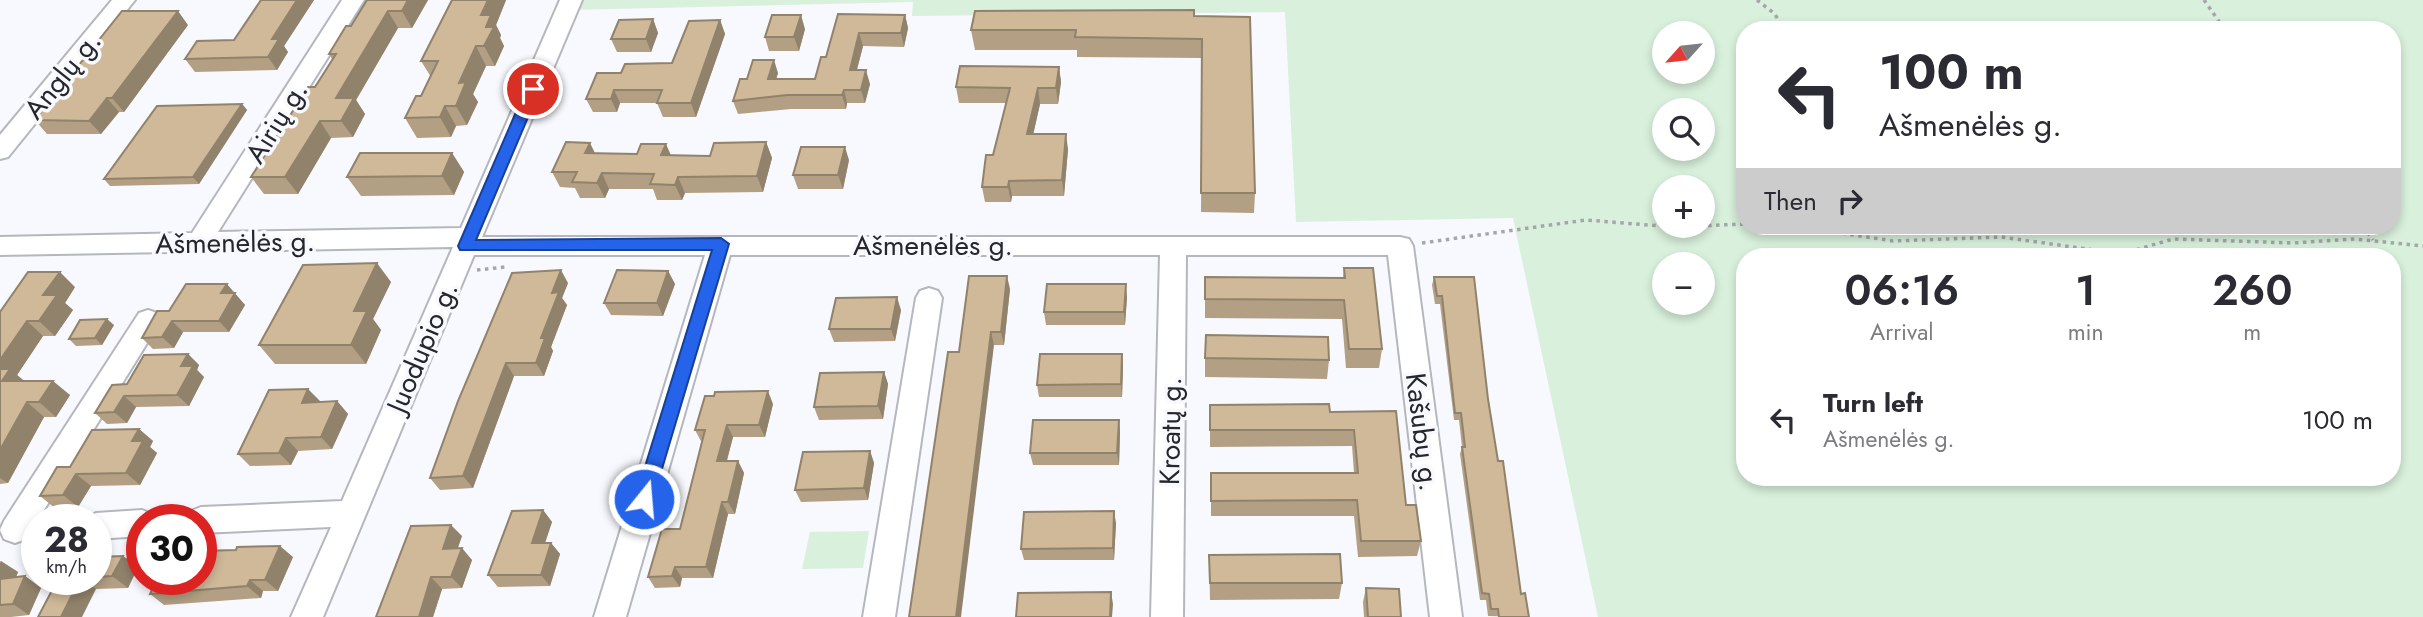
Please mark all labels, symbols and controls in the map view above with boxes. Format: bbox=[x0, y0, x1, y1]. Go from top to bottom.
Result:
north arrow bbox=[1652, 21, 1715, 84]
map controls bbox=[1652, 21, 1715, 315]
street label: Anglų g. bbox=[14, 22, 111, 128]
text: 100 m bbox=[1879, 37, 2024, 107]
icon: left bbox=[1764, 49, 1855, 140]
pin bbox=[503, 59, 563, 119]
icon: arrive bbox=[514, 70, 552, 108]
street label: Airių g. bbox=[235, 73, 318, 171]
button: search bbox=[1652, 98, 1715, 161]
text: Ašmenėlės g. bbox=[1879, 102, 2062, 148]
button: + bbox=[1652, 175, 1715, 238]
text: Then bbox=[1764, 182, 1817, 220]
icon: right bbox=[1831, 182, 1869, 220]
street label: Ašmenėlės g. bbox=[155, 221, 315, 264]
street label: Ašmenėlės g. bbox=[853, 225, 1013, 266]
button: − bbox=[1652, 252, 1715, 315]
text: 06:16 bbox=[1845, 260, 1959, 321]
text: 1 bbox=[2075, 260, 2096, 321]
text: 260 bbox=[2212, 260, 2292, 321]
street label: Juodupio g. bbox=[375, 275, 468, 423]
text: Arrival bbox=[1870, 315, 1934, 349]
text: min bbox=[2068, 315, 2104, 349]
text: m bbox=[2243, 315, 2261, 349]
street label: Kašubų g. bbox=[1395, 371, 1450, 493]
street label: Kroatų g. bbox=[1149, 377, 1192, 485]
text: Turn left bbox=[1823, 384, 1923, 422]
icon: left bbox=[1764, 401, 1802, 439]
text: 100 m bbox=[2302, 401, 2373, 439]
text: Ašmenėlės g. bbox=[1823, 422, 1954, 456]
position arrow bbox=[607, 462, 681, 536]
speed limit sign: 30 bbox=[126, 504, 217, 595]
text: 28 bbox=[44, 515, 89, 565]
text: km/h bbox=[46, 554, 87, 580]

